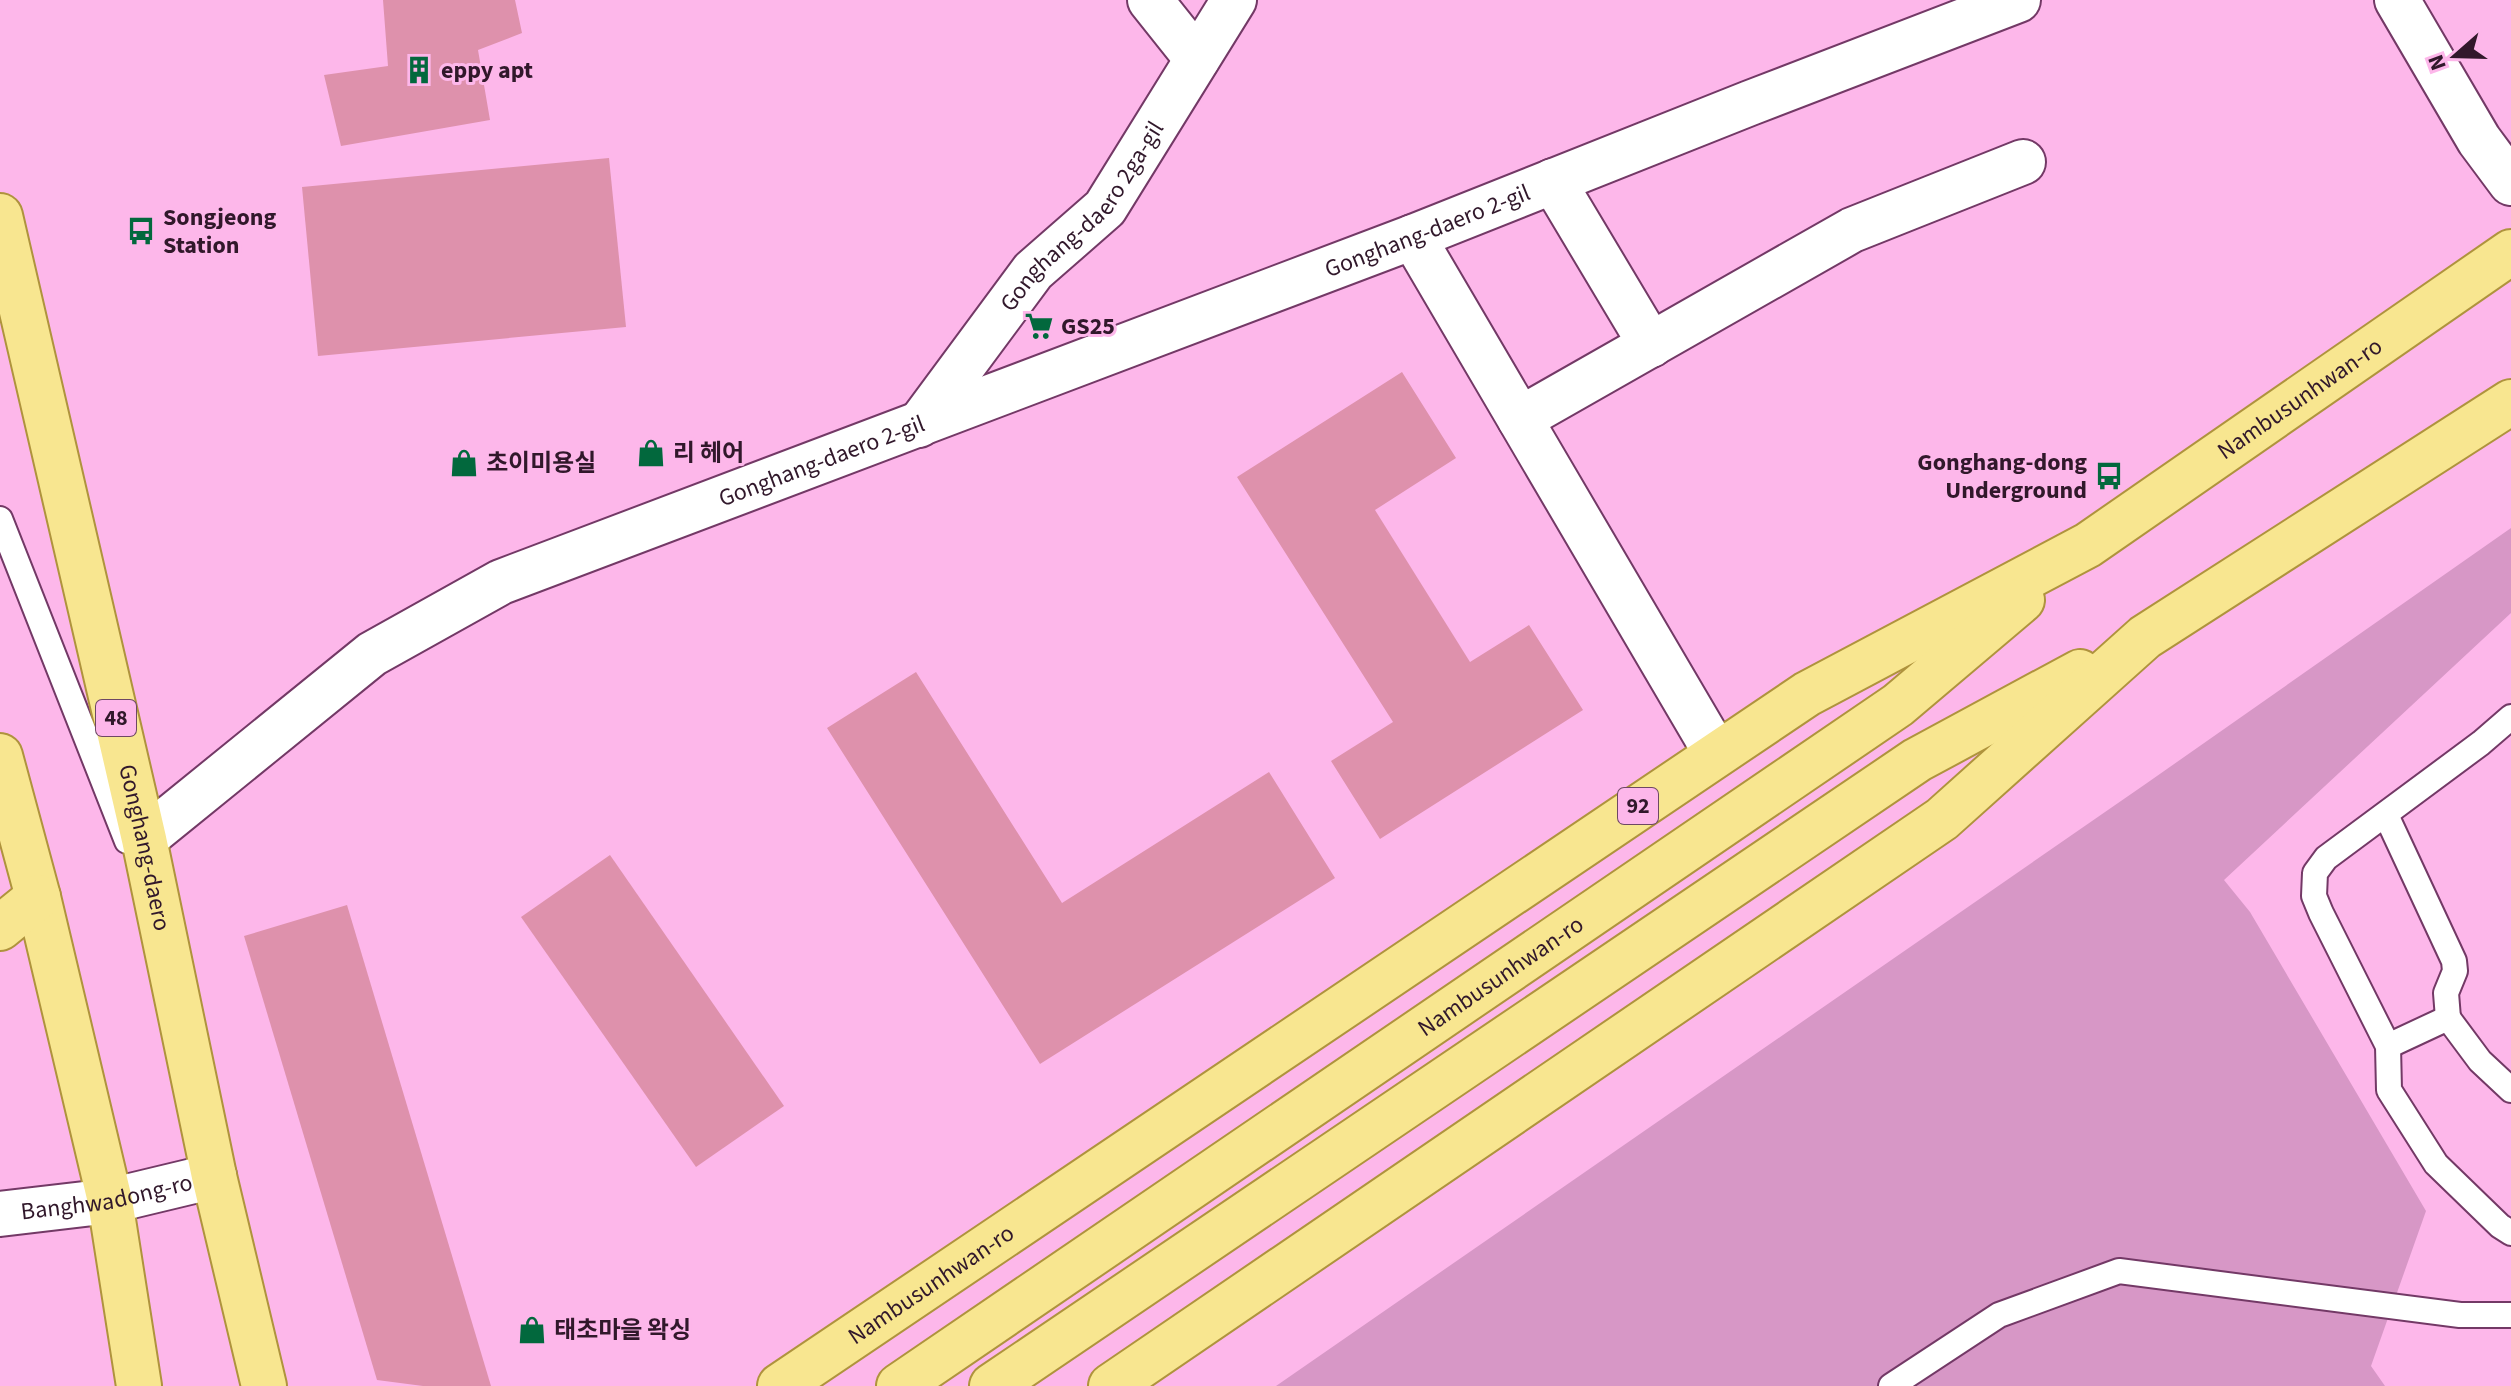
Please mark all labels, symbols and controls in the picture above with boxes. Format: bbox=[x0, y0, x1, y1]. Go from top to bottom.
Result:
north arrow bbox=[2415, 16, 2495, 96]
text: N bbox=[2420, 50, 2455, 75]
place label: eppy apt bbox=[441, 53, 533, 88]
building icon: eppy apt bbox=[404, 55, 434, 85]
street label: Gonghang-daero 2ga-gil bbox=[991, 114, 1172, 319]
street label: Gonghang-daero 2-gil bbox=[1320, 175, 1535, 286]
place label: Songjeong Station bbox=[163, 200, 276, 263]
bus stop icon: Songjeong Station bbox=[126, 216, 156, 246]
place label: GS25 bbox=[1061, 309, 1115, 344]
supermarket icon: GS25 bbox=[1024, 311, 1054, 341]
street label: Nambusunhwan-ro bbox=[2210, 329, 2389, 468]
street label: Gonghang-daero 2-gil bbox=[713, 406, 930, 516]
place label: 리 헤어 bbox=[673, 436, 744, 471]
shop icon: 리 헤어 bbox=[636, 438, 666, 468]
place label: Gonghang-dong Underground bbox=[1917, 445, 2087, 508]
place label: 초이미용실 bbox=[486, 446, 596, 481]
shop icon: 초이미용실 bbox=[449, 448, 479, 478]
bus stop icon: Gonghang-dong Underground bbox=[2094, 461, 2124, 491]
road number: 48 bbox=[96, 700, 136, 736]
street label: Gonghang-daero bbox=[110, 761, 180, 934]
road number: 92 bbox=[1618, 788, 1658, 824]
street label: Nambusunhwan-ro bbox=[1410, 907, 1591, 1045]
street label: Banghwadong-ro bbox=[19, 1164, 196, 1229]
street label: Nambusunhwan-ro bbox=[841, 1216, 1021, 1353]
place label: 태초마을 왁싱 bbox=[554, 1313, 691, 1348]
shop icon: 태초마을 왁싱 bbox=[517, 1315, 547, 1345]

